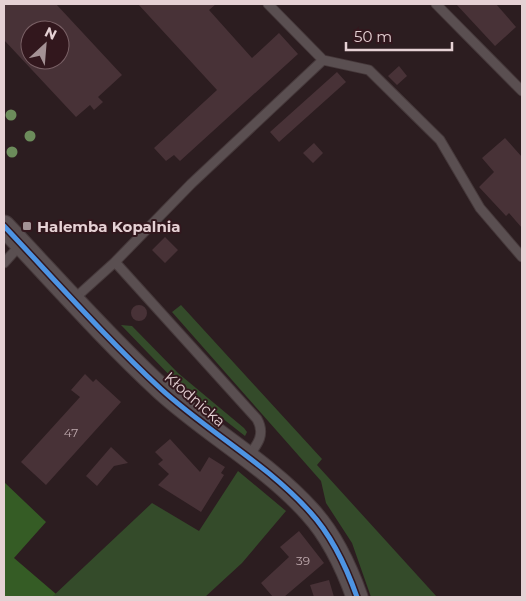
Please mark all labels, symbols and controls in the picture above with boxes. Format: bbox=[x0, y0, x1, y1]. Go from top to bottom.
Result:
north arrow bbox=[20, 20, 70, 70]
scale bar bbox=[346, 20, 452, 52]
text: N bbox=[42, 23, 60, 44]
text: 50 m bbox=[354, 27, 392, 46]
place label: Halemba Kopalnia bbox=[37, 217, 181, 236]
marker: Halemba Kopalnia bbox=[21, 220, 33, 232]
street label: Kłodnicka bbox=[161, 367, 229, 431]
house number: 47 bbox=[64, 425, 78, 440]
house number: 39 bbox=[296, 553, 310, 568]

